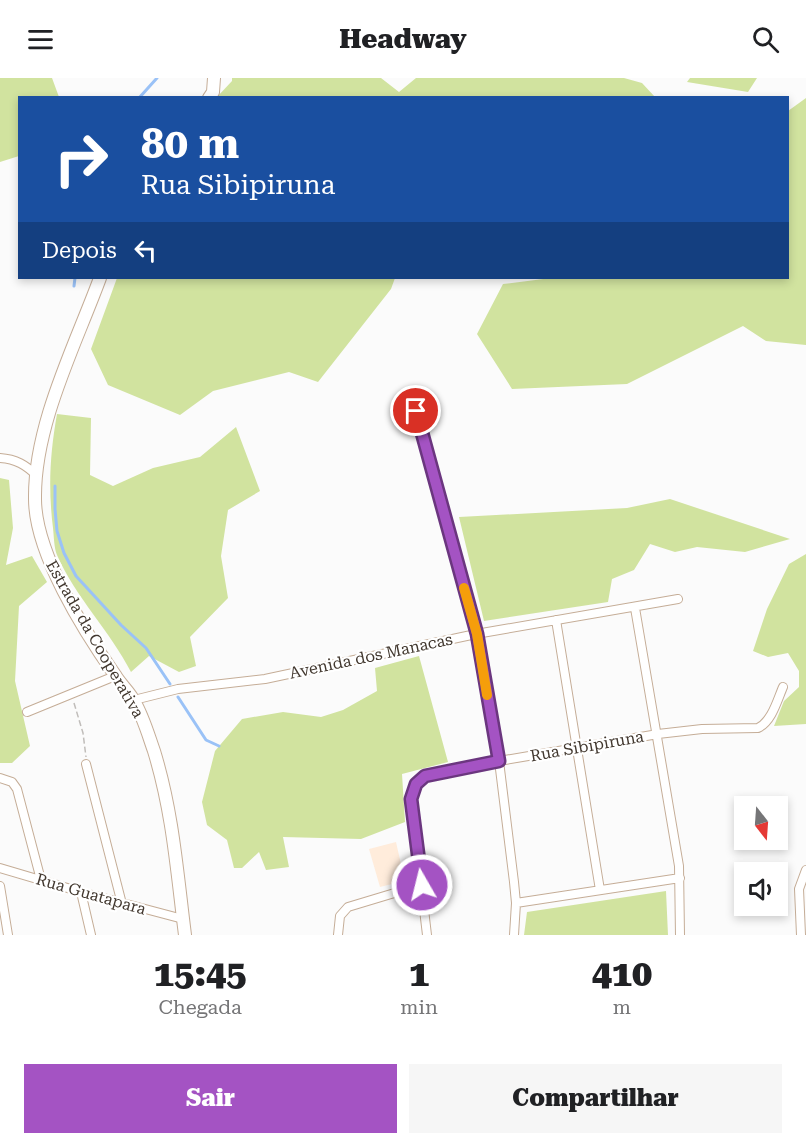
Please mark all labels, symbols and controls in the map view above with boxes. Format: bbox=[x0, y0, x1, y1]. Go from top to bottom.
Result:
icon: menu bbox=[24, 23, 57, 56]
text: Headway bbox=[339, 23, 467, 55]
icon: search bbox=[749, 23, 782, 56]
text: 80 m bbox=[141, 119, 239, 168]
icon: right bbox=[42, 120, 120, 198]
text: Rua Sibipiruna bbox=[141, 169, 335, 201]
icon: left bbox=[129, 234, 162, 267]
text: Depois bbox=[42, 238, 117, 263]
pin bbox=[390, 385, 441, 436]
icon: arrive bbox=[399, 394, 432, 427]
street label: Estrada da Cooperativa bbox=[42, 557, 148, 722]
street label: Avenida dos Manacas bbox=[288, 629, 455, 683]
street label: Rua Sibipiruna bbox=[529, 727, 646, 765]
north arrow bbox=[734, 796, 788, 850]
map controls bbox=[734, 796, 788, 916]
position arrow bbox=[390, 853, 454, 917]
button: sound bbox=[734, 862, 788, 916]
street label: Rua Guatapara bbox=[34, 869, 148, 919]
text: 15:45 bbox=[154, 953, 246, 995]
text: 1 bbox=[409, 953, 429, 995]
text: 410 bbox=[592, 953, 652, 995]
text: Chegada bbox=[158, 995, 242, 1019]
text: min bbox=[400, 995, 438, 1019]
text: m bbox=[613, 995, 631, 1019]
button: Sair bbox=[24, 1064, 397, 1133]
button: Compartilhar bbox=[409, 1064, 782, 1133]

